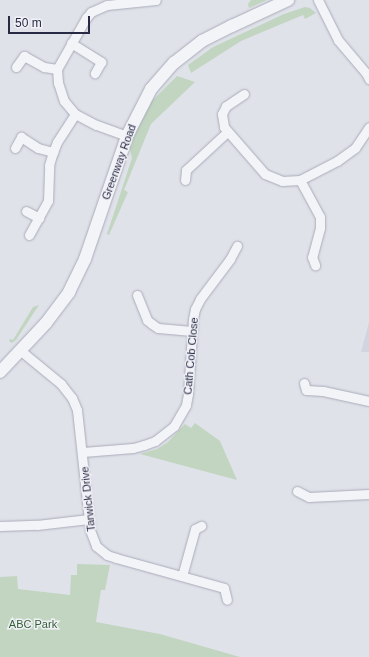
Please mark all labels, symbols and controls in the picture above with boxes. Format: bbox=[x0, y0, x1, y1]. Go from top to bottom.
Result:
scale bar bbox=[10, 8, 92, 34]
text: 50 m bbox=[15, 16, 42, 30]
street label: Greenway Road bbox=[99, 122, 139, 202]
street label: Cath Cob Close bbox=[181, 317, 201, 395]
street label: Tarwick Drive bbox=[78, 466, 98, 532]
park label: ABC Park bbox=[9, 617, 57, 631]

